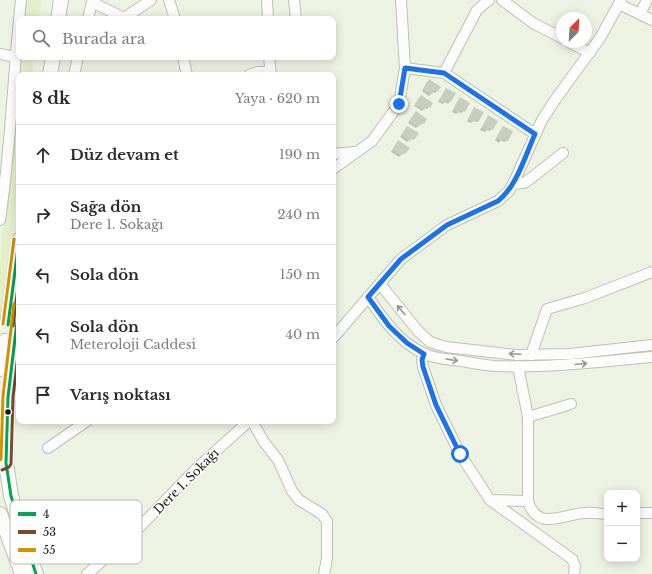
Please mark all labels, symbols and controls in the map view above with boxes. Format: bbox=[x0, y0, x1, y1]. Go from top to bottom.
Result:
north arrow bbox=[556, 12, 592, 48]
search box bbox=[16, 16, 336, 60]
icon: search bbox=[30, 27, 52, 49]
text: Burada ara bbox=[62, 29, 145, 48]
text: 8 dk bbox=[32, 88, 70, 109]
text: Yaya · 620 m bbox=[235, 90, 320, 107]
route end bbox=[390, 95, 408, 113]
icon: ahead bbox=[32, 144, 54, 166]
text: Düz devam et bbox=[70, 145, 179, 164]
text: 190 m bbox=[279, 146, 320, 163]
text: Sağa dön bbox=[70, 197, 142, 216]
icon: right bbox=[32, 204, 54, 226]
text: 240 m bbox=[277, 206, 320, 223]
text: Dere 1. Sokağı bbox=[70, 216, 163, 233]
icon: left bbox=[32, 264, 54, 286]
text: Sola dön bbox=[70, 265, 139, 284]
text: 150 m bbox=[280, 266, 320, 283]
one-way arrow bbox=[396, 305, 405, 316]
text: Sola dön bbox=[70, 317, 139, 336]
icon: left bbox=[32, 324, 54, 346]
text: 40 m bbox=[285, 326, 320, 343]
text: Meteroloji Caddesi bbox=[70, 336, 196, 353]
one-way arrow bbox=[509, 351, 522, 358]
one-way arrow bbox=[445, 356, 458, 364]
one-way arrow bbox=[574, 361, 587, 368]
icon: arrive bbox=[32, 384, 54, 406]
text: Varış noktası bbox=[70, 385, 171, 404]
unlabelled marker bbox=[3, 407, 13, 417]
street label: Dere 1. Sokağı bbox=[150, 445, 222, 517]
route start bbox=[451, 445, 469, 463]
map controls bbox=[604, 490, 640, 562]
button: + bbox=[604, 490, 640, 526]
legend bbox=[10, 500, 142, 564]
text: 4 bbox=[43, 507, 49, 521]
text: 53 bbox=[43, 525, 56, 539]
button: − bbox=[604, 526, 640, 562]
text: 55 bbox=[43, 543, 56, 557]

